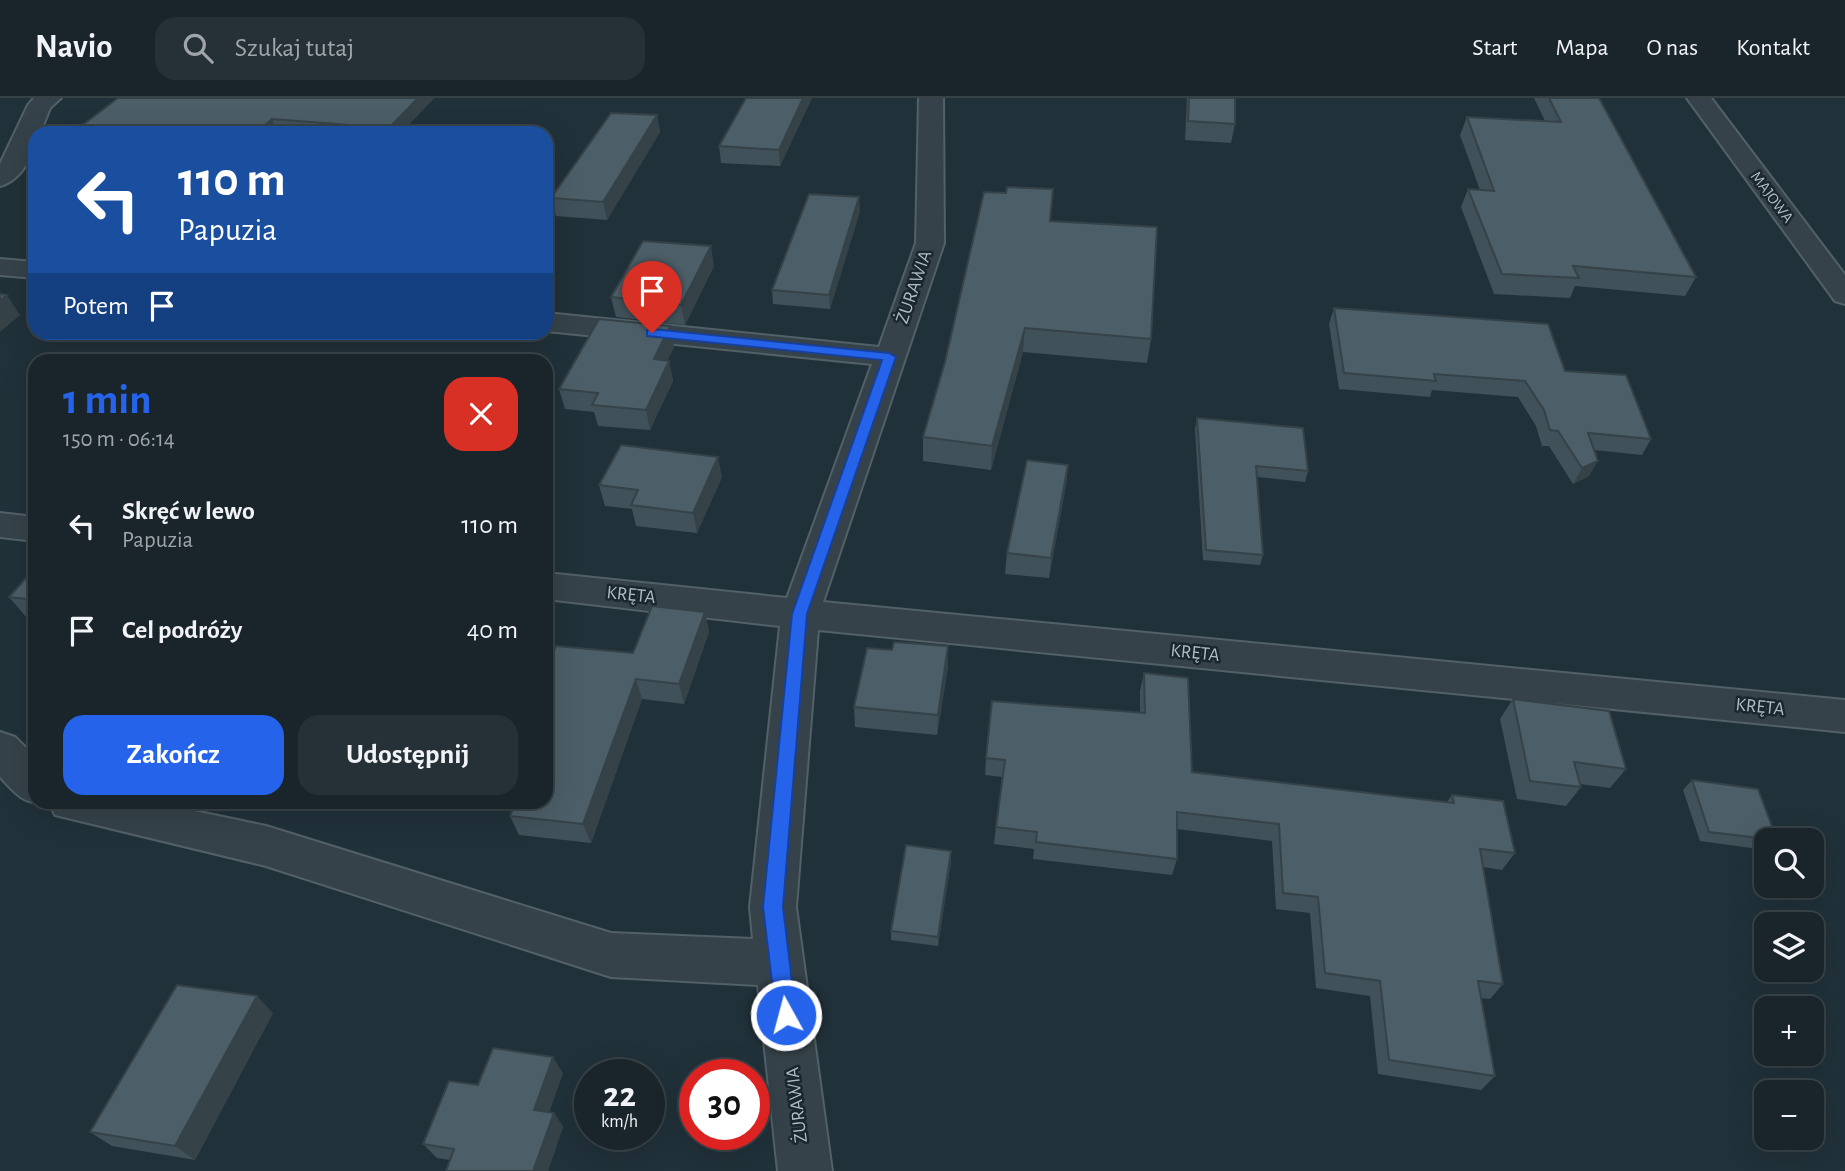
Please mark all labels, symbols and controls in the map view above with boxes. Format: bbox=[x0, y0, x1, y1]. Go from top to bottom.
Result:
search box bbox=[155, 17, 645, 80]
icon: search bbox=[179, 29, 217, 67]
text: Navio bbox=[35, 31, 113, 64]
text: Szukaj tutaj bbox=[235, 35, 354, 61]
text: Start bbox=[1472, 36, 1517, 60]
text: Mapa bbox=[1555, 36, 1609, 60]
text: O nas bbox=[1647, 36, 1698, 60]
text: Kontakt bbox=[1736, 36, 1810, 60]
icon: left bbox=[63, 154, 154, 245]
text: 110 m bbox=[178, 156, 286, 205]
street label: MAJOWA bbox=[1748, 168, 1796, 226]
text: Papuzia bbox=[178, 214, 277, 246]
street label: ŻURAWIA bbox=[892, 248, 935, 326]
pin bbox=[622, 261, 682, 333]
icon: arrive bbox=[633, 272, 671, 310]
icon: arrive bbox=[143, 287, 181, 325]
text: Potem bbox=[63, 293, 129, 319]
button: close bbox=[444, 377, 518, 451]
text: 1 min bbox=[63, 379, 152, 421]
text: 150 m · 06:14 bbox=[63, 428, 175, 451]
text: Skręć w lewo bbox=[122, 498, 255, 524]
icon: left bbox=[63, 507, 101, 545]
text: 110 m bbox=[461, 512, 518, 538]
text: Papuzia bbox=[122, 529, 193, 552]
street label: KRĘTA bbox=[605, 583, 657, 607]
icon: arrive bbox=[63, 612, 101, 650]
text: Cel podróży bbox=[122, 617, 242, 643]
text: 40 m bbox=[467, 617, 518, 643]
street label: KRĘTA bbox=[1169, 641, 1221, 665]
street label: KRĘTA bbox=[1734, 695, 1786, 719]
button: Zakończ bbox=[63, 715, 284, 795]
button: Udostępnij bbox=[298, 715, 518, 795]
map controls bbox=[1754, 828, 1824, 1150]
button: search bbox=[1754, 828, 1824, 898]
button: layers bbox=[1754, 912, 1824, 982]
position arrow bbox=[749, 978, 823, 1052]
button: + bbox=[1754, 996, 1824, 1066]
speed limit sign: 30 bbox=[679, 1059, 770, 1150]
street label: ŻURAWIA bbox=[782, 1066, 811, 1144]
text: 22 bbox=[603, 1078, 636, 1113]
button: − bbox=[1754, 1080, 1824, 1150]
text: km/h bbox=[601, 1113, 638, 1131]

